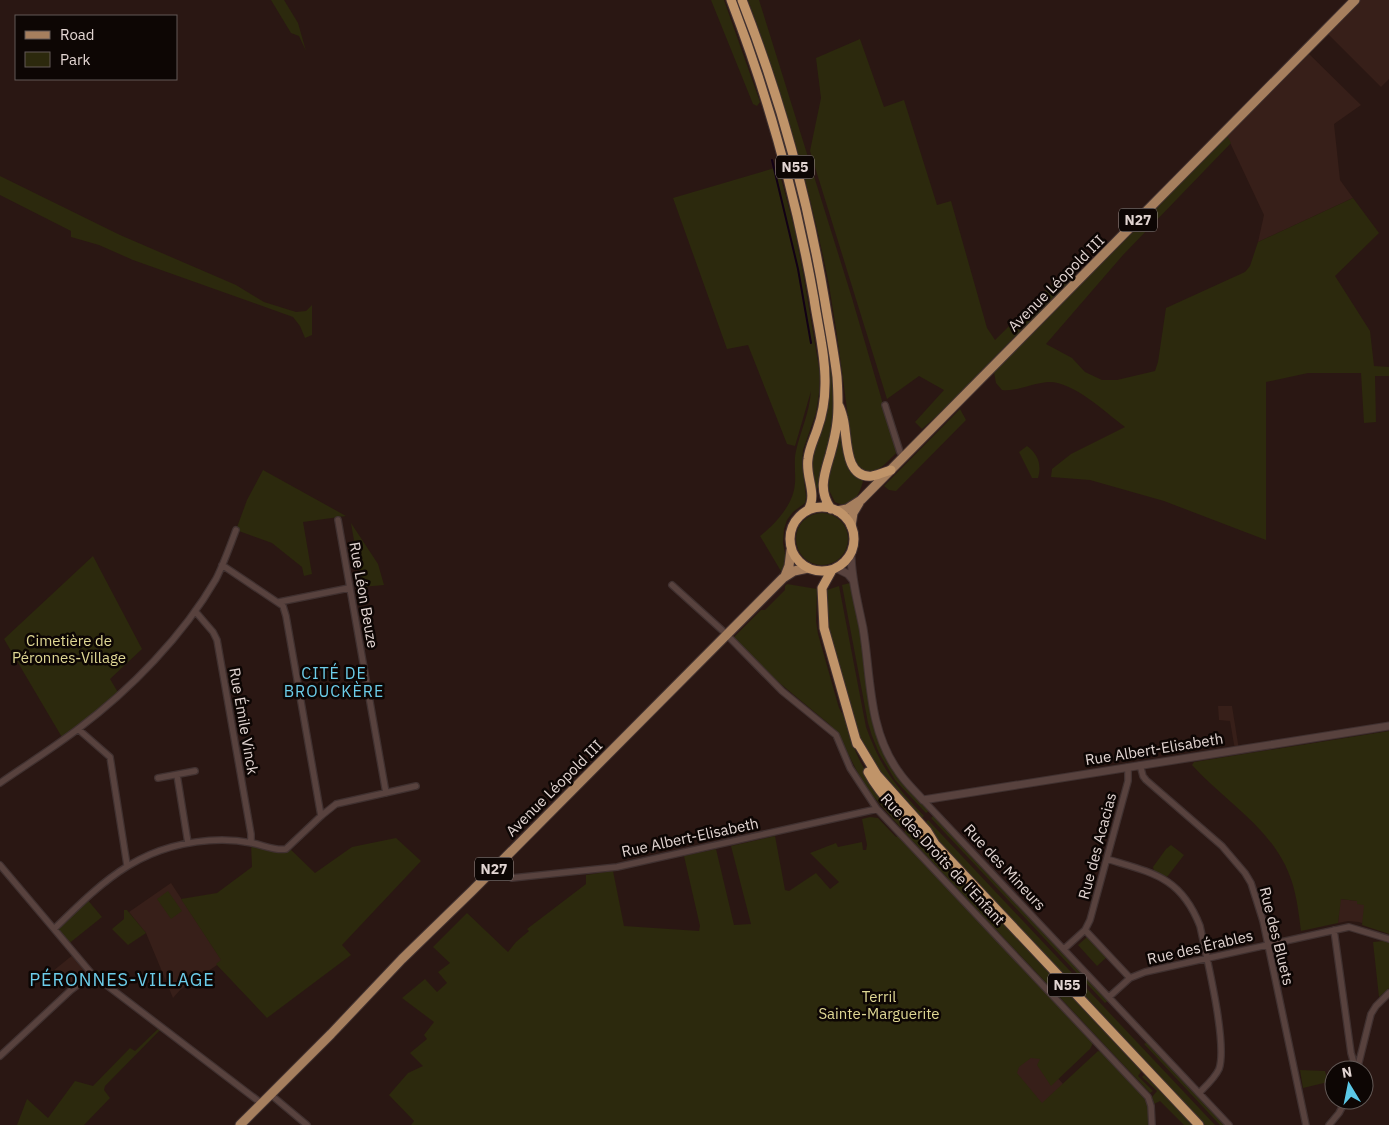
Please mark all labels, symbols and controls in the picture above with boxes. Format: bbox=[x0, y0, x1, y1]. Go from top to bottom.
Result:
legend bbox=[15, 15, 178, 80]
text: Road bbox=[60, 25, 95, 44]
text: Park bbox=[60, 50, 90, 69]
road number: N55 bbox=[776, 156, 814, 178]
road number: N27 bbox=[1119, 208, 1157, 232]
street label: Avenue Léopold III bbox=[1004, 231, 1108, 335]
street label: Rue Léon Beuze bbox=[345, 540, 383, 650]
park label: Cimetière de Péronnes-Village bbox=[12, 631, 126, 667]
district label: CITÉ DE BROUCKÈRE bbox=[284, 662, 384, 701]
street label: Rue Émile Vinck bbox=[225, 666, 263, 776]
street label: Rue Albert-Elisabeth bbox=[1084, 729, 1224, 769]
street label: Avenue Léopold III bbox=[502, 736, 606, 840]
street label: Rue des Droits de l'Enfant bbox=[877, 789, 1009, 929]
street label: Rue des Acacias bbox=[1074, 791, 1120, 901]
street label: Rue Albert-Elisabeth bbox=[620, 813, 760, 861]
street label: Rue des Mineurs bbox=[960, 820, 1050, 914]
road number: N27 bbox=[475, 858, 513, 881]
street label: Rue des Bluets bbox=[1256, 885, 1298, 987]
street label: Rue des Érables bbox=[1145, 926, 1255, 968]
district label: PÉRONNES-VILLAGE bbox=[29, 968, 215, 991]
road number: N55 bbox=[1048, 974, 1086, 996]
park label: Terril Sainte-Marguerite bbox=[818, 987, 940, 1023]
north arrow bbox=[1324, 1060, 1374, 1110]
text: N bbox=[1340, 1062, 1353, 1082]

